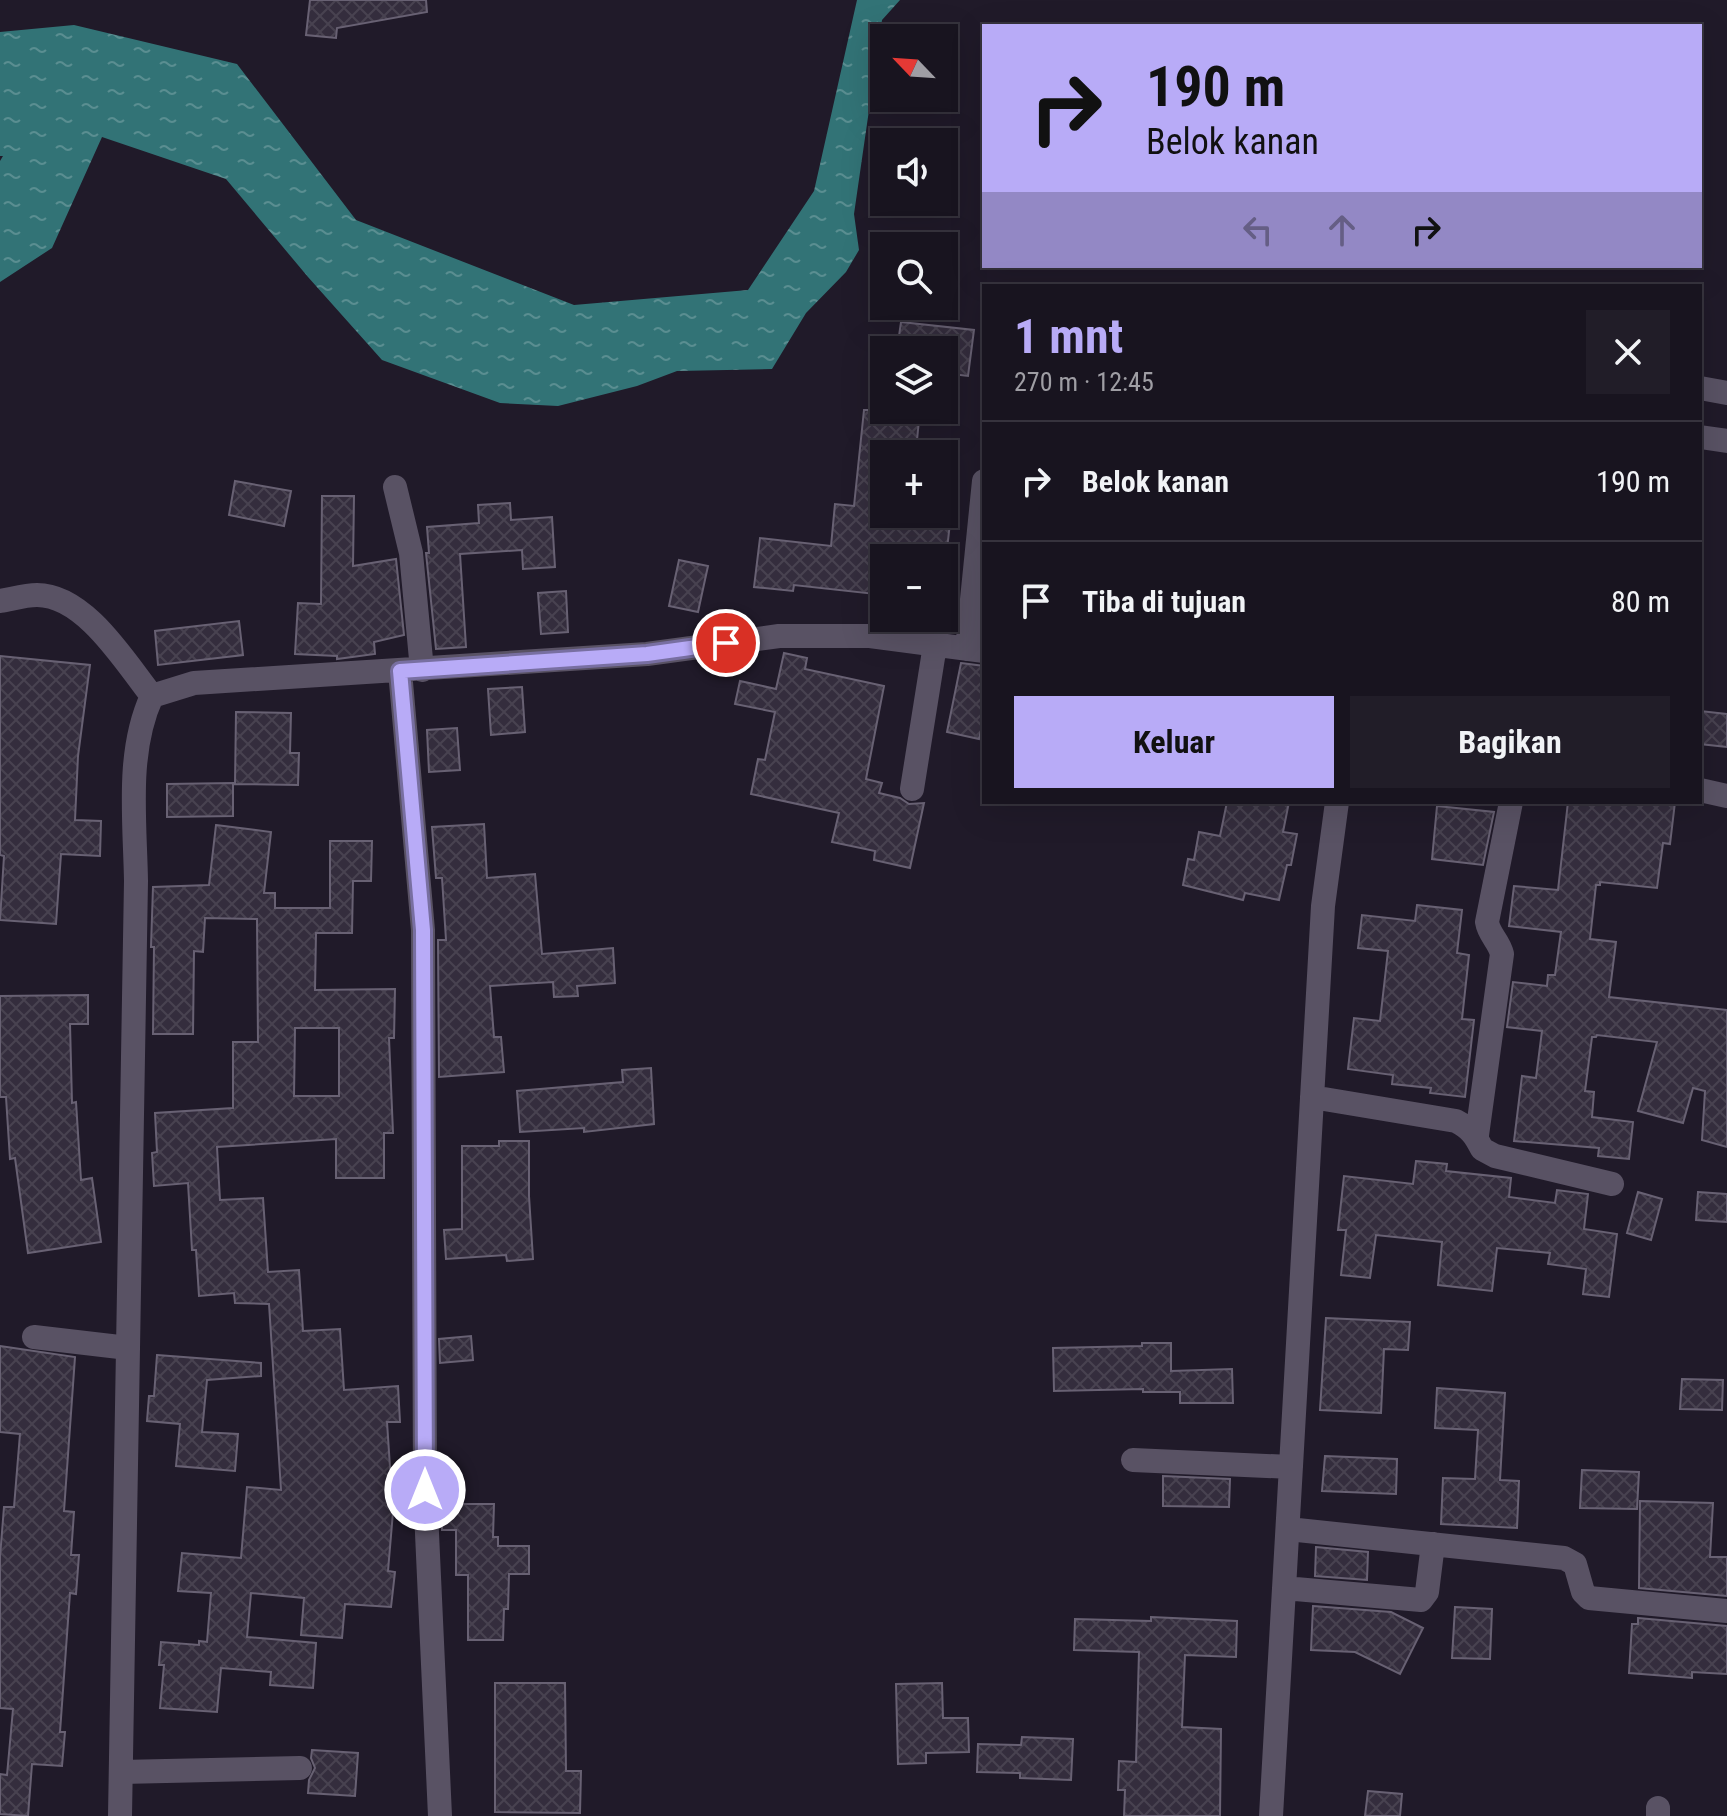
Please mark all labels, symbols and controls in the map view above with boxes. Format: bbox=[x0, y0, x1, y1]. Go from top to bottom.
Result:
north arrow bbox=[870, 24, 958, 112]
map controls bbox=[870, 24, 958, 632]
text: 190 m bbox=[1146, 54, 1285, 120]
icon: right bbox=[1014, 56, 1118, 160]
text: Belok kanan bbox=[1146, 121, 1319, 163]
button: sound bbox=[870, 128, 958, 216]
icon: left bbox=[1236, 208, 1280, 252]
icon: ahead bbox=[1320, 208, 1364, 252]
icon: right bbox=[1404, 208, 1448, 252]
button: search bbox=[870, 232, 958, 320]
text: 1 mnt bbox=[1014, 308, 1123, 365]
button: close bbox=[1586, 310, 1670, 394]
button: layers bbox=[870, 336, 958, 424]
text: 270 m · 12:45 bbox=[1014, 367, 1154, 397]
button: + bbox=[870, 440, 958, 528]
icon: right bbox=[1014, 459, 1058, 503]
text: Belok kanan bbox=[1082, 464, 1229, 499]
text: 190 m bbox=[1596, 464, 1670, 499]
button: − bbox=[870, 544, 958, 632]
icon: arrive bbox=[1014, 579, 1058, 623]
text: Tiba di tujuan bbox=[1082, 584, 1246, 619]
text: 80 m bbox=[1611, 584, 1670, 619]
pin bbox=[692, 609, 760, 677]
icon: arrive bbox=[704, 621, 748, 665]
button: Keluar bbox=[1014, 696, 1334, 788]
button: Bagikan bbox=[1350, 696, 1670, 788]
position arrow bbox=[383, 1448, 467, 1532]

